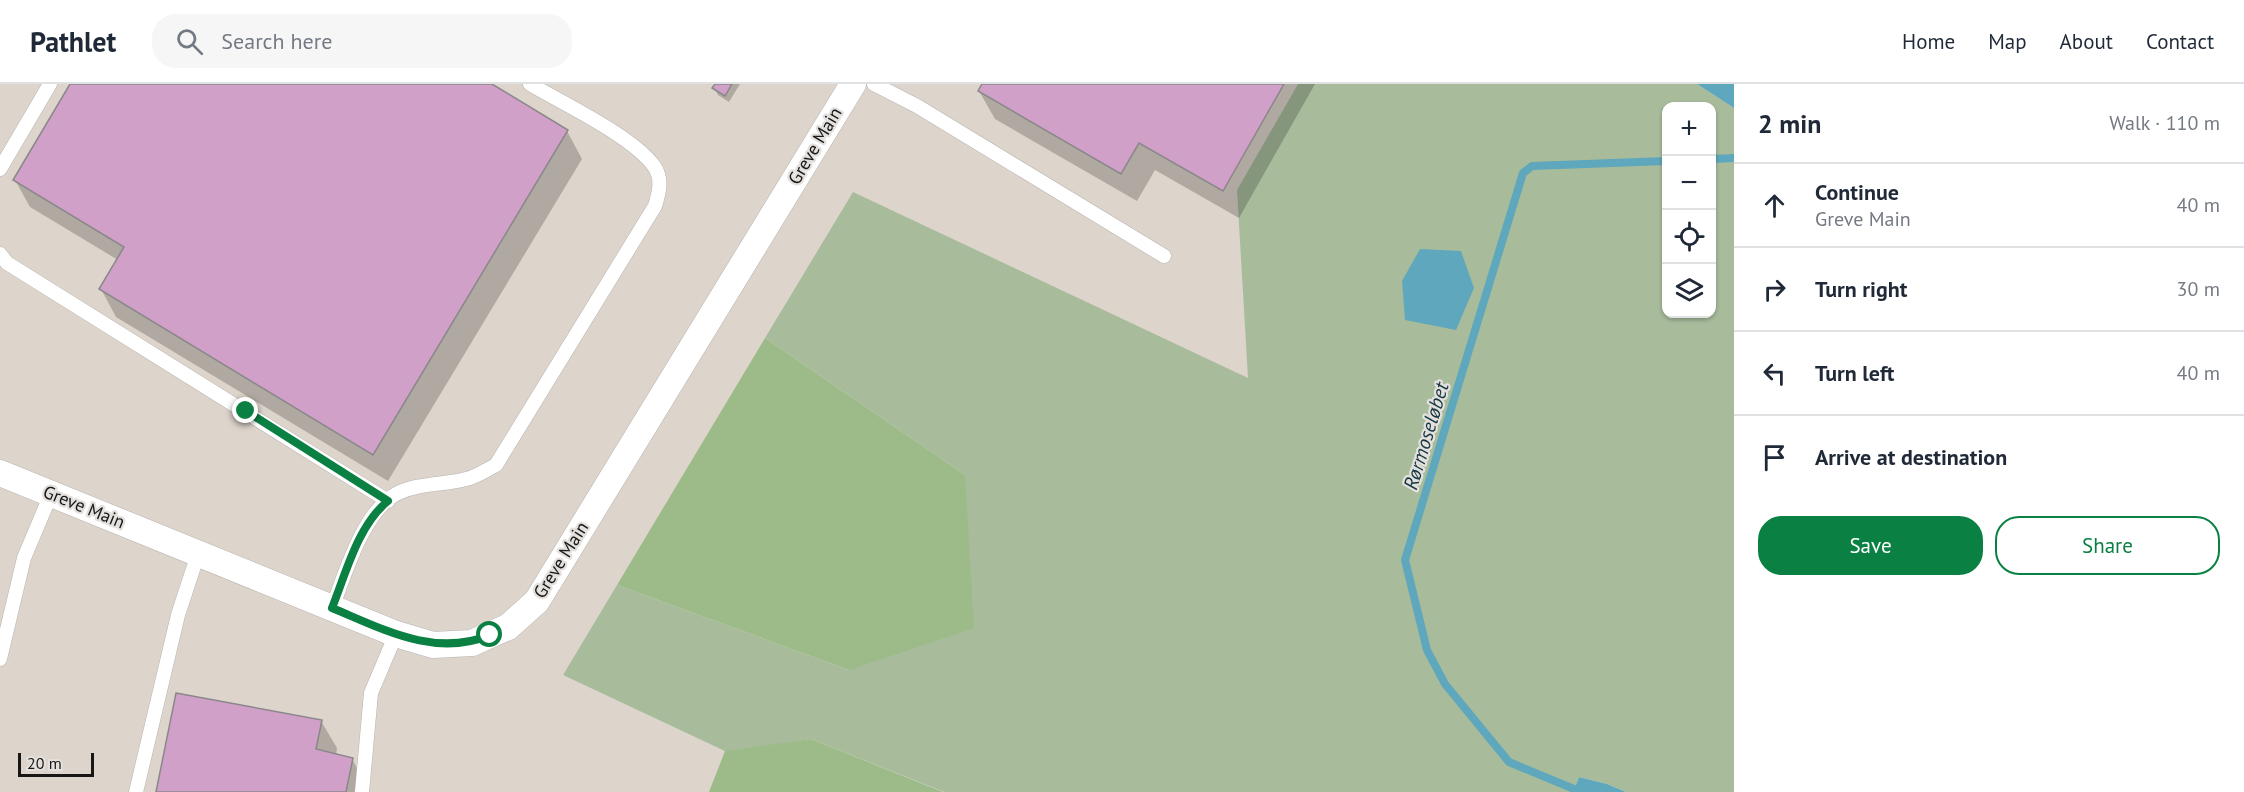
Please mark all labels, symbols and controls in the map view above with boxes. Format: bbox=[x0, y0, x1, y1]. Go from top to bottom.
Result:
search box bbox=[152, 14, 572, 68]
text: Pathlet bbox=[30, 23, 116, 60]
icon: search bbox=[173, 25, 206, 58]
text: Search here bbox=[221, 27, 332, 55]
text: Home bbox=[1902, 28, 1955, 55]
text: Map bbox=[1988, 28, 2027, 55]
text: About bbox=[2060, 28, 2113, 55]
text: Contact bbox=[2146, 28, 2214, 55]
map controls bbox=[1662, 102, 1716, 318]
button: + bbox=[1662, 102, 1716, 156]
street label: Greve Main bbox=[783, 103, 847, 189]
text: 2 min bbox=[1758, 107, 1821, 140]
text: Walk · 110 m bbox=[2109, 110, 2220, 136]
button: − bbox=[1662, 156, 1716, 210]
text: Continue bbox=[1815, 178, 1899, 206]
icon: ahead bbox=[1758, 189, 1791, 222]
text: 40 m bbox=[2177, 192, 2220, 218]
text: Greve Main bbox=[1815, 206, 1911, 232]
button: locate bbox=[1662, 210, 1716, 264]
button: layers bbox=[1662, 264, 1716, 318]
icon: right bbox=[1758, 273, 1791, 306]
text: Turn right bbox=[1815, 275, 1907, 303]
text: 30 m bbox=[2177, 276, 2220, 302]
icon: left bbox=[1758, 357, 1791, 390]
text: Turn left bbox=[1815, 359, 1895, 387]
text: 40 m bbox=[2177, 360, 2220, 386]
water label: Rørmoseløbet bbox=[1397, 378, 1455, 493]
route end bbox=[232, 397, 258, 423]
icon: arrive bbox=[1758, 441, 1791, 474]
text: Arrive at destination bbox=[1815, 443, 2007, 471]
street label: Greve Main bbox=[40, 480, 128, 533]
button: Save bbox=[1758, 516, 1983, 575]
button: Share bbox=[1995, 516, 2220, 575]
street label: Greve Main bbox=[528, 517, 593, 602]
route start bbox=[476, 621, 502, 647]
scale bar bbox=[18, 750, 94, 778]
text: 20 m bbox=[27, 753, 62, 773]

